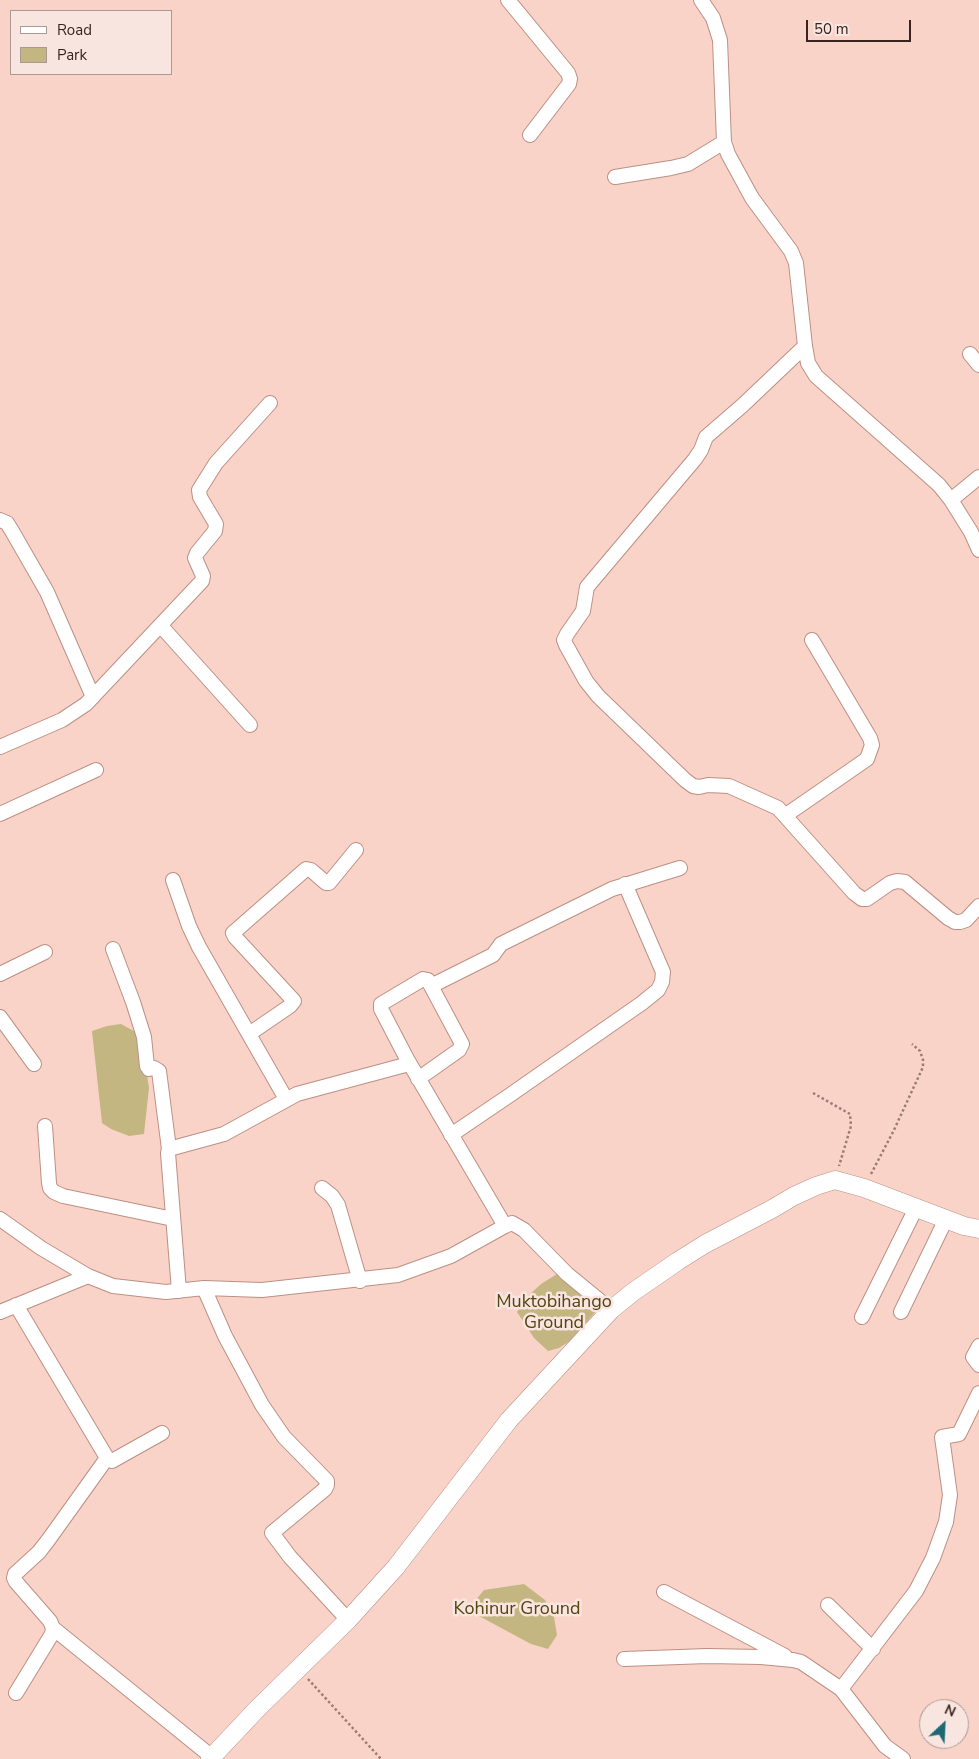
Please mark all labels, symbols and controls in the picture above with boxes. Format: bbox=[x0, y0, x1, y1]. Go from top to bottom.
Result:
legend bbox=[10, 10, 172, 75]
scale bar bbox=[809, 10, 914, 42]
text: 50 m bbox=[814, 19, 849, 39]
text: Road bbox=[57, 20, 92, 40]
text: Park bbox=[57, 45, 87, 65]
park label: Muktobihango Ground bbox=[496, 1292, 612, 1335]
park label: Kohinur Ground bbox=[453, 1599, 581, 1621]
north arrow bbox=[919, 1699, 969, 1749]
text: N bbox=[941, 1700, 959, 1722]

